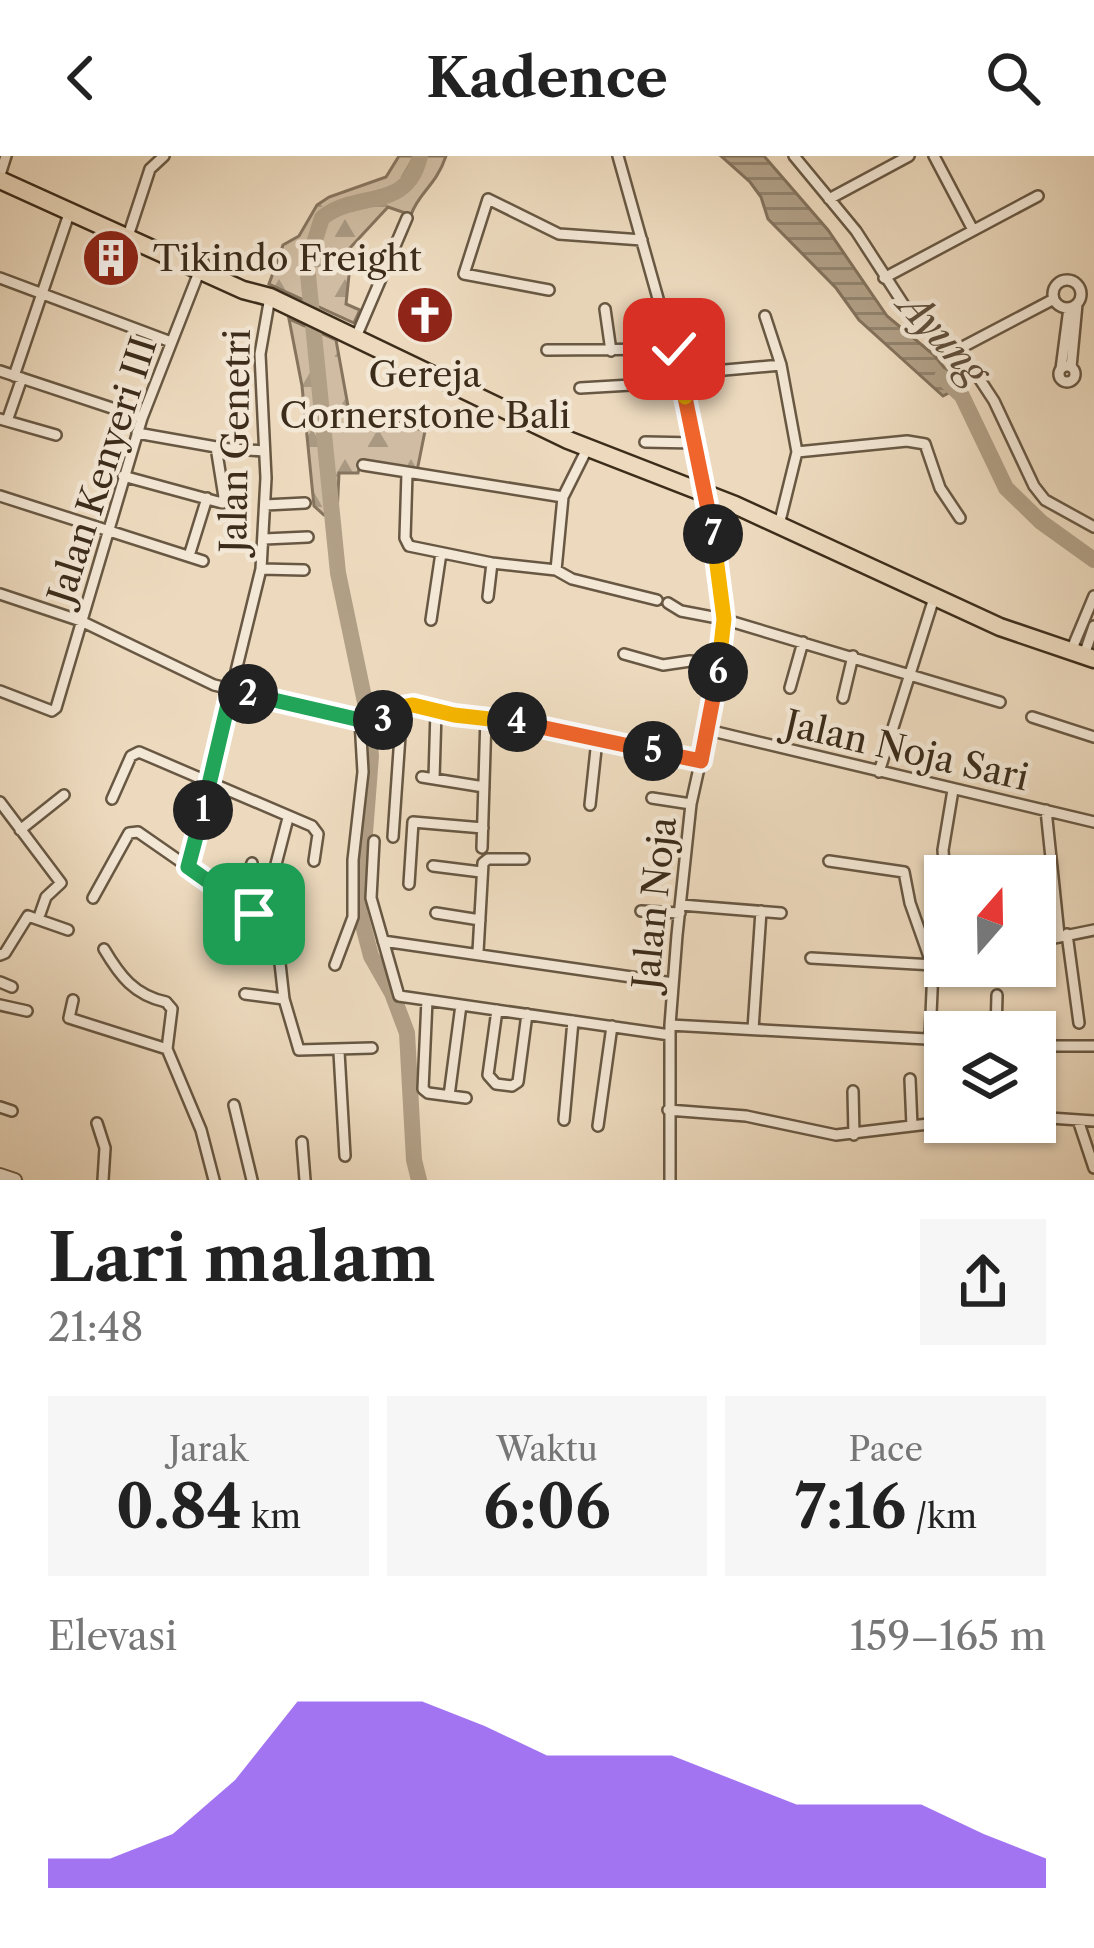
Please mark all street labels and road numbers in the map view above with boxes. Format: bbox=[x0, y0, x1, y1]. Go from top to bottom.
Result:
street label: Jalan Genetri bbox=[211, 329, 259, 558]
street label: Jalan Kenyeri III bbox=[37, 331, 166, 614]
street label: Jalan Noja Sari bbox=[776, 699, 1033, 799]
street label: Jalan Noja bbox=[623, 815, 685, 996]

